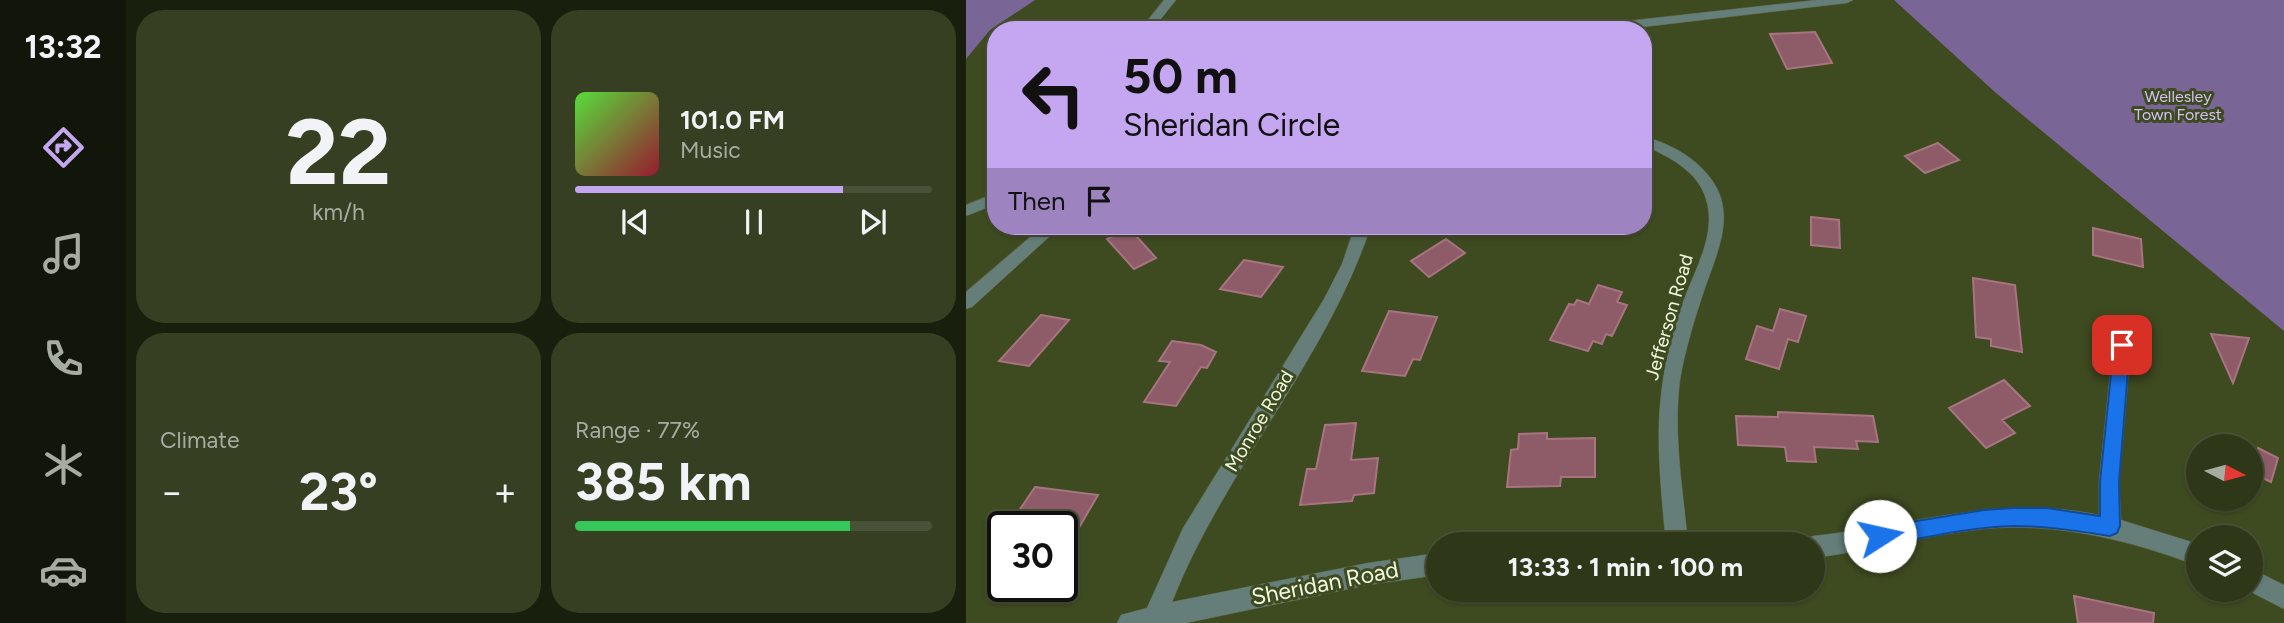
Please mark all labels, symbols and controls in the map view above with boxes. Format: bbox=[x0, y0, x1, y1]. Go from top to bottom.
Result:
text: 13:32 bbox=[24, 28, 102, 66]
text: 50 m bbox=[1123, 46, 1238, 105]
icon: left bbox=[1008, 49, 1099, 140]
park label: Wellesley Town Forest bbox=[2134, 87, 2222, 124]
text: 22 bbox=[286, 98, 391, 207]
text: 101.0 FM bbox=[680, 104, 785, 136]
text: Sheridan Circle bbox=[1123, 106, 1340, 144]
icon: directions bbox=[39, 123, 88, 172]
text: Music bbox=[680, 136, 741, 164]
icon: arrive bbox=[1080, 182, 1118, 220]
text: Then bbox=[1008, 185, 1066, 217]
text: km/h bbox=[312, 198, 365, 226]
icon: previous bbox=[616, 203, 654, 241]
icon: pause bbox=[735, 203, 773, 241]
icon: next bbox=[854, 203, 892, 241]
icon: music bbox=[39, 229, 88, 278]
street label: Jefferson Road bbox=[1640, 251, 1698, 383]
pin bbox=[2092, 315, 2152, 375]
icon: arrive bbox=[2103, 326, 2141, 364]
icon: phone bbox=[39, 334, 88, 383]
street label: Monroe Road bbox=[1220, 366, 1298, 476]
text: Range · 77% bbox=[575, 416, 700, 444]
text: Climate bbox=[160, 426, 239, 454]
north arrow bbox=[2186, 434, 2263, 511]
map controls bbox=[2186, 434, 2263, 602]
icon: climate bbox=[39, 440, 88, 489]
text: 385 km bbox=[575, 451, 752, 513]
text: 23° bbox=[299, 461, 378, 523]
text: − bbox=[160, 469, 184, 515]
text: + bbox=[493, 469, 517, 515]
position arrow bbox=[1843, 499, 1917, 573]
speed limit sign: 30 bbox=[987, 511, 1078, 602]
button: layers bbox=[2186, 525, 2263, 602]
icon: car bbox=[39, 546, 88, 595]
text: 13:33 · 1 min · 100 m bbox=[1508, 551, 1743, 583]
street label: Sheridan Road bbox=[1249, 555, 1401, 611]

